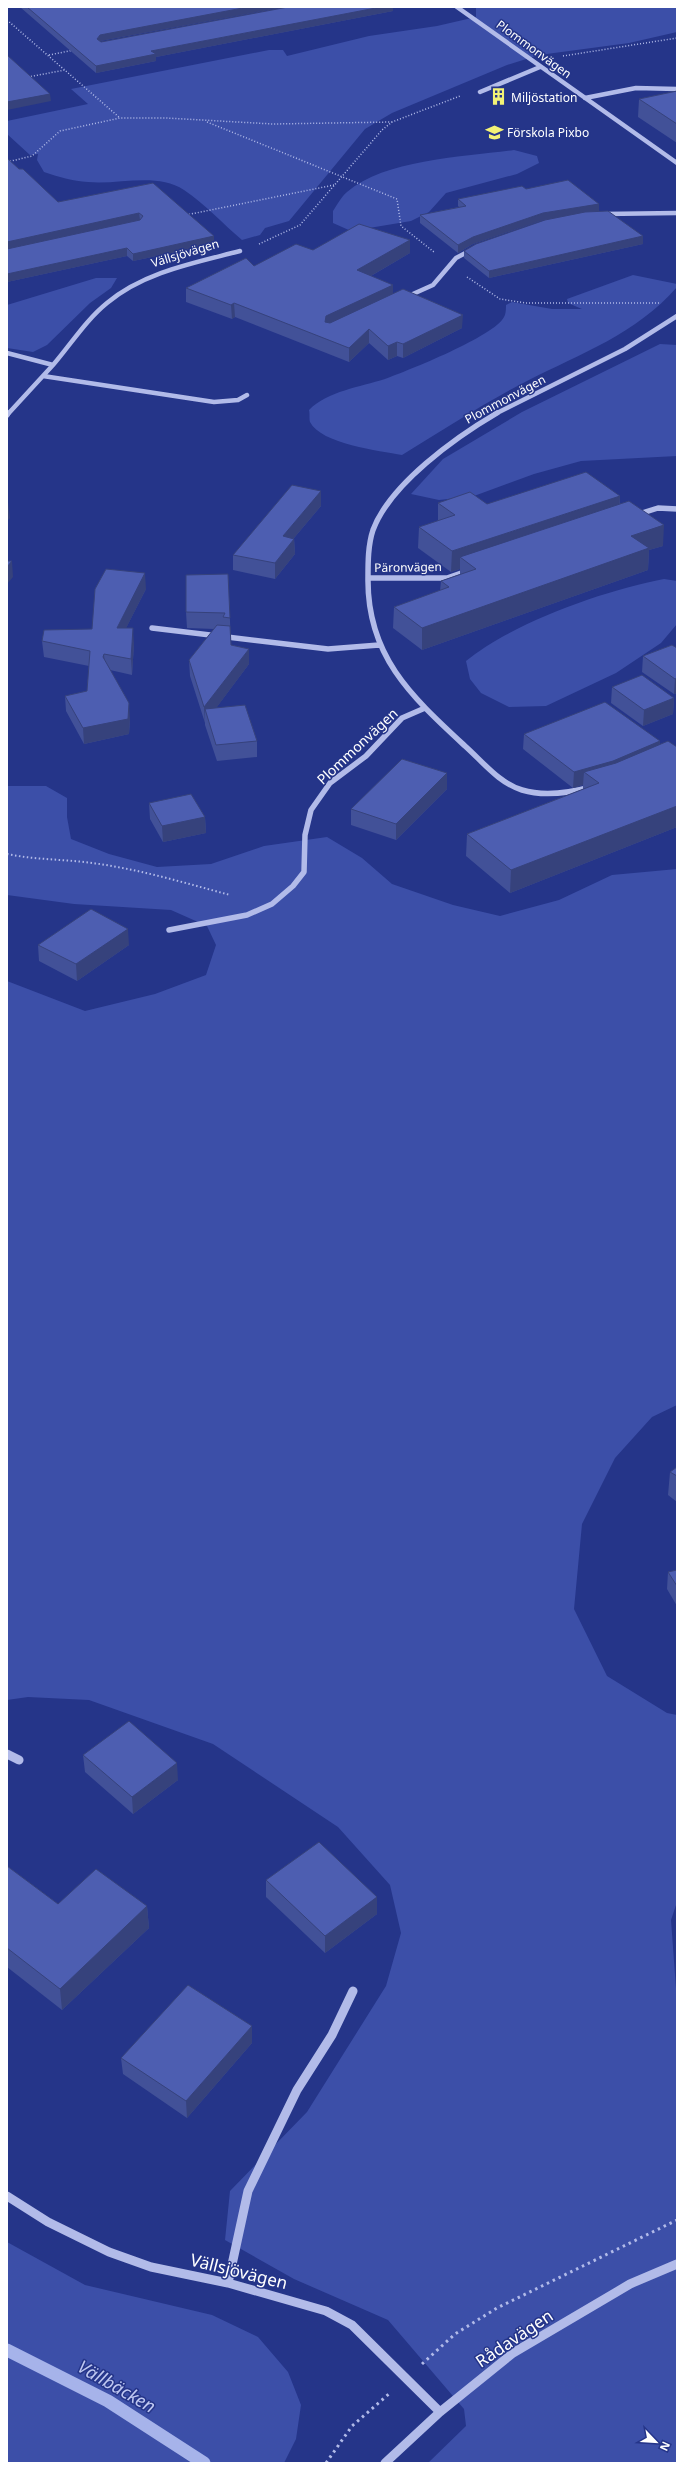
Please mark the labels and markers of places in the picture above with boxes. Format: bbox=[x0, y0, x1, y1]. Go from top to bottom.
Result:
building icon: Miljöstation bbox=[488, 87, 508, 107]
place label: Miljöstation bbox=[511, 89, 577, 106]
school or university icon: Förskola Pixbo bbox=[484, 122, 504, 142]
place label: Förskola Pixbo bbox=[507, 124, 589, 141]

